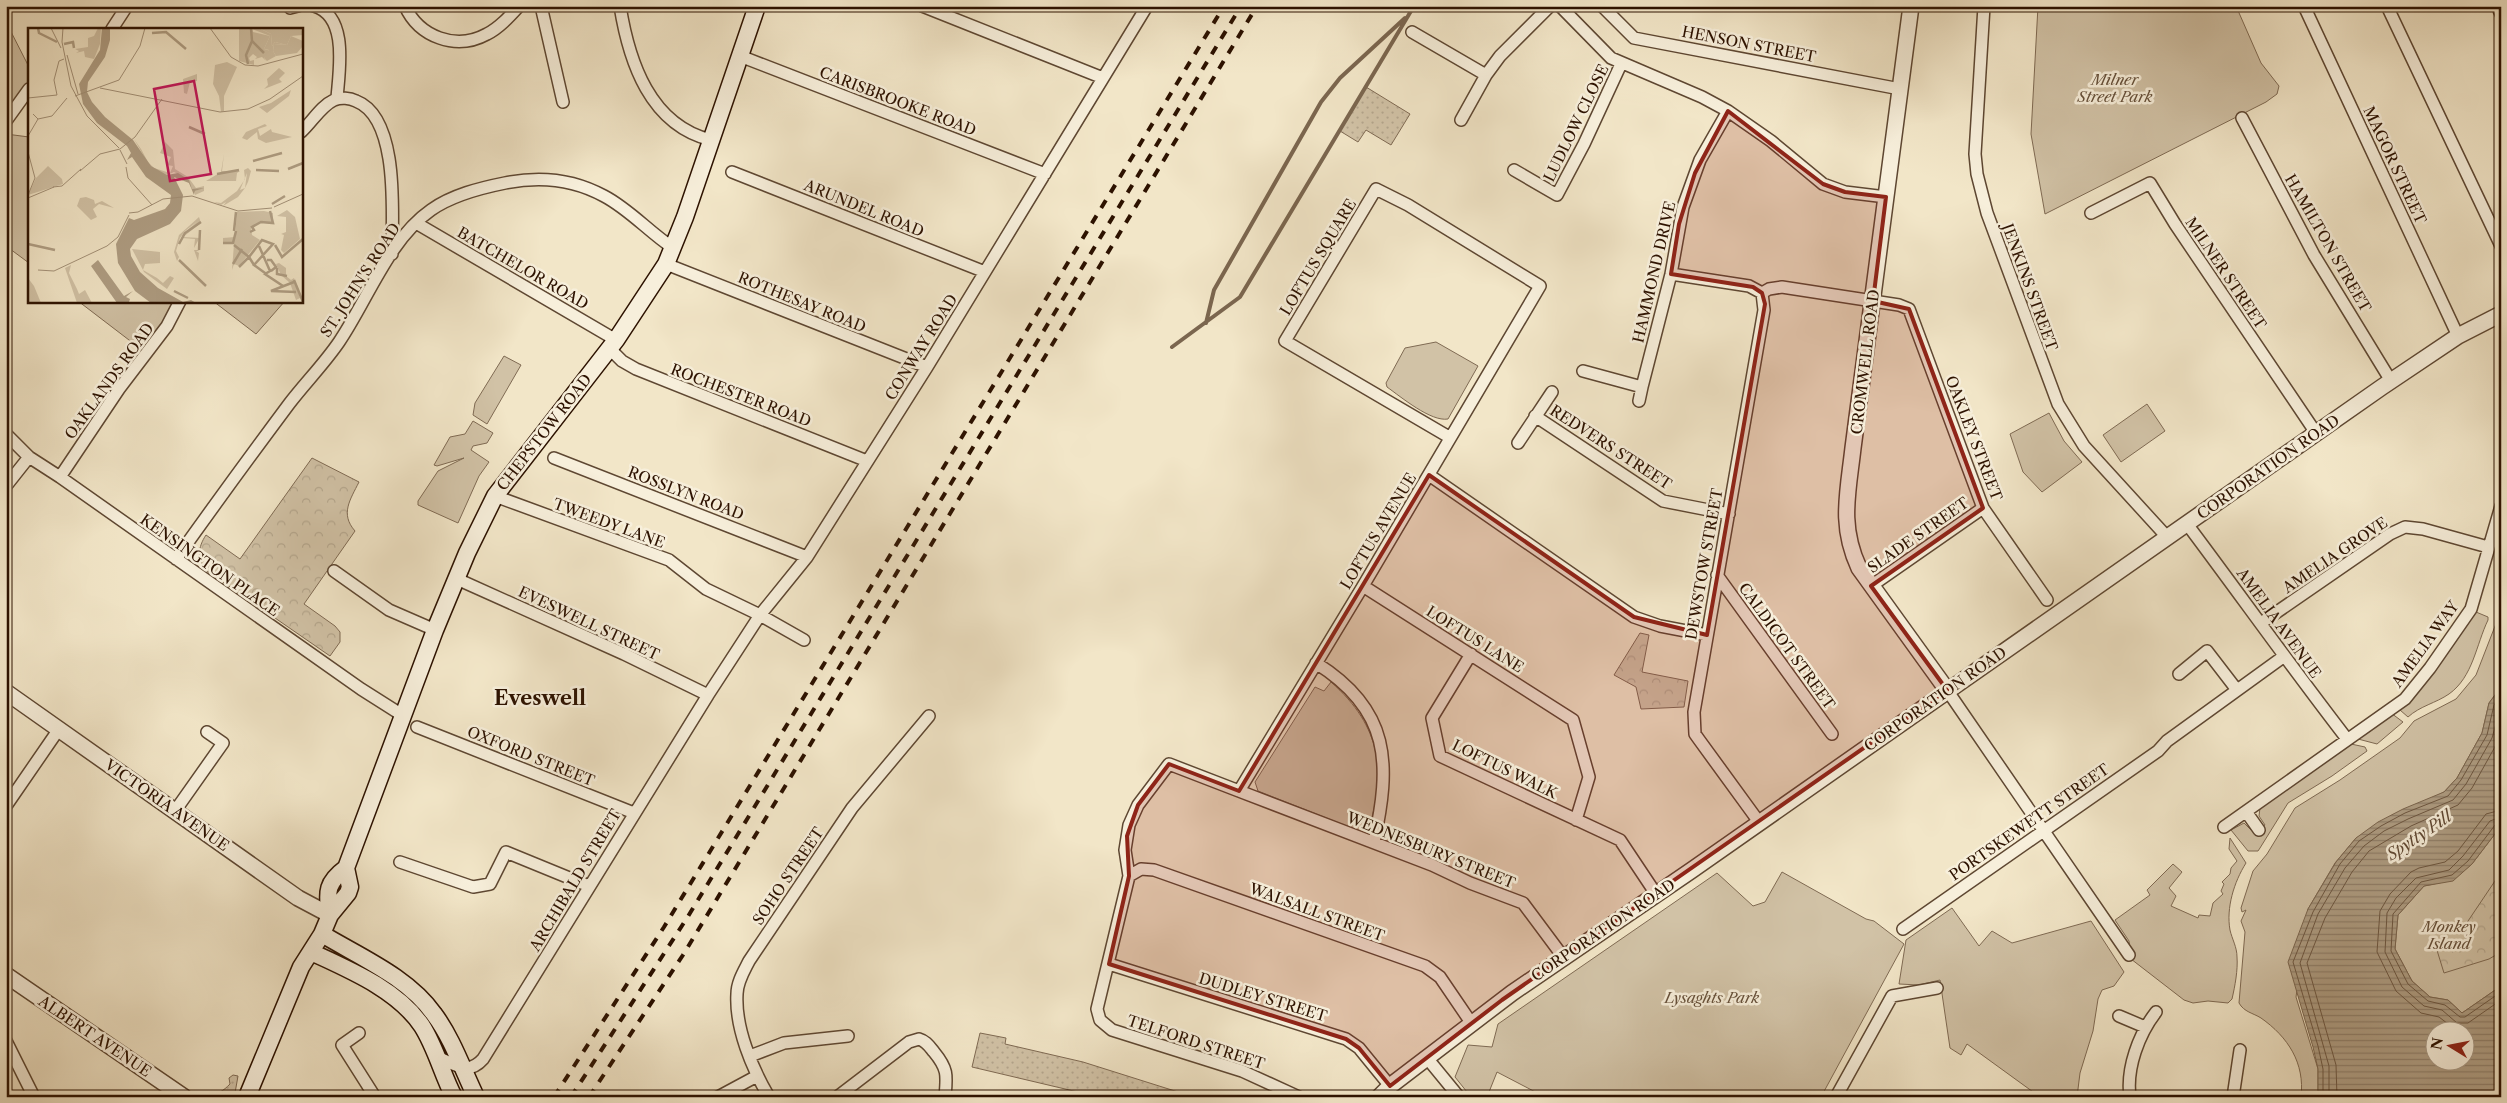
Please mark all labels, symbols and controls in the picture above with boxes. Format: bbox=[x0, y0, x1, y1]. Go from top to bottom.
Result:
street label: HENSON STREET bbox=[1680, 22, 1818, 66]
inset map bbox=[28, 28, 302, 302]
street label: LUDLOW CLOSE bbox=[1539, 61, 1613, 185]
street label: CARISBROOKE ROAD bbox=[817, 62, 979, 140]
park label: Milner Street Park bbox=[2076, 70, 2153, 106]
street label: MAGOR STREET bbox=[2359, 103, 2431, 228]
street label: HAMILTON STREET bbox=[2281, 171, 2376, 316]
street label: ARUNDEL ROAD bbox=[800, 175, 927, 241]
street label: LOFTUS SQUARE bbox=[1276, 195, 1360, 319]
street label: HAMMOND DRIVE bbox=[1628, 199, 1680, 345]
street label: MILNER STREET bbox=[2182, 213, 2271, 333]
street label: ST. JOHN'S ROAD bbox=[316, 219, 404, 341]
street label: JENKINS STREET bbox=[1997, 219, 2062, 354]
street label: BATCHELOR ROAD bbox=[454, 223, 592, 313]
street label: ROTHESAY ROAD bbox=[735, 268, 869, 336]
street label: CROMWELL ROAD bbox=[1847, 288, 1883, 436]
street label: CONWAY ROAD bbox=[881, 290, 961, 404]
street label: OAKLANDS ROAD bbox=[60, 319, 158, 443]
street label: ROCHESTER ROAD bbox=[668, 359, 814, 431]
street label: CHEPSTOW ROAD bbox=[493, 370, 595, 494]
street label: OAKLEY STREET bbox=[1941, 373, 2007, 504]
street label: REDVERS STREET bbox=[1547, 401, 1676, 494]
street label: CORPORATION ROAD bbox=[2193, 411, 2343, 523]
street label: ROSSLYN ROAD bbox=[625, 462, 747, 524]
street label: LOFTUS AVENUE bbox=[1336, 469, 1420, 593]
street label: DEWSTOW STREET bbox=[1681, 486, 1727, 641]
street label: SLADE STREET bbox=[1864, 493, 1973, 577]
street label: TWEEDY LANE bbox=[551, 494, 667, 552]
street label: KENSINGTON PLACE bbox=[137, 510, 283, 620]
street label: AMELIA GROVE bbox=[2278, 513, 2391, 598]
street label: AMELIA AVENUE bbox=[2232, 563, 2325, 682]
street label: CALDICOT STREET bbox=[1735, 579, 1840, 714]
street label: EVESWELL STREET bbox=[515, 582, 663, 664]
street label: AMELIA WAY bbox=[2387, 597, 2463, 692]
street label: LOFTUS LANE bbox=[1423, 601, 1527, 677]
street label: CORPORATION ROAD bbox=[1860, 643, 2010, 755]
district label: Eveswell bbox=[494, 686, 586, 710]
street label: OXFORD STREET bbox=[464, 722, 598, 791]
street label: LOFTUS WALK bbox=[1449, 735, 1562, 803]
street label: VICTORIA AVENUE bbox=[100, 754, 233, 855]
street label: PORTSKEWETT STREET bbox=[1945, 759, 2113, 885]
street label: ARCHIBALD STREET bbox=[525, 805, 625, 955]
water label: Spytty Pill bbox=[2382, 805, 2457, 865]
street label: WEDNESBURY STREET bbox=[1343, 807, 1519, 893]
street label: SOHO STREET bbox=[748, 823, 828, 928]
street label: CORPORATION ROAD bbox=[1527, 875, 1679, 985]
street label: WALSALL STREET bbox=[1246, 878, 1388, 946]
park label: Monkey Island bbox=[2420, 917, 2476, 953]
street label: DUDLEY STREET bbox=[1197, 968, 1330, 1026]
park label: Lysaghts Park bbox=[1664, 988, 1760, 1007]
street label: ALBERT AVENUE bbox=[34, 991, 155, 1081]
street label: TELFORD STREET bbox=[1125, 1011, 1268, 1073]
north arrow bbox=[2424, 1020, 2474, 1070]
text: N bbox=[2427, 1036, 2447, 1051]

